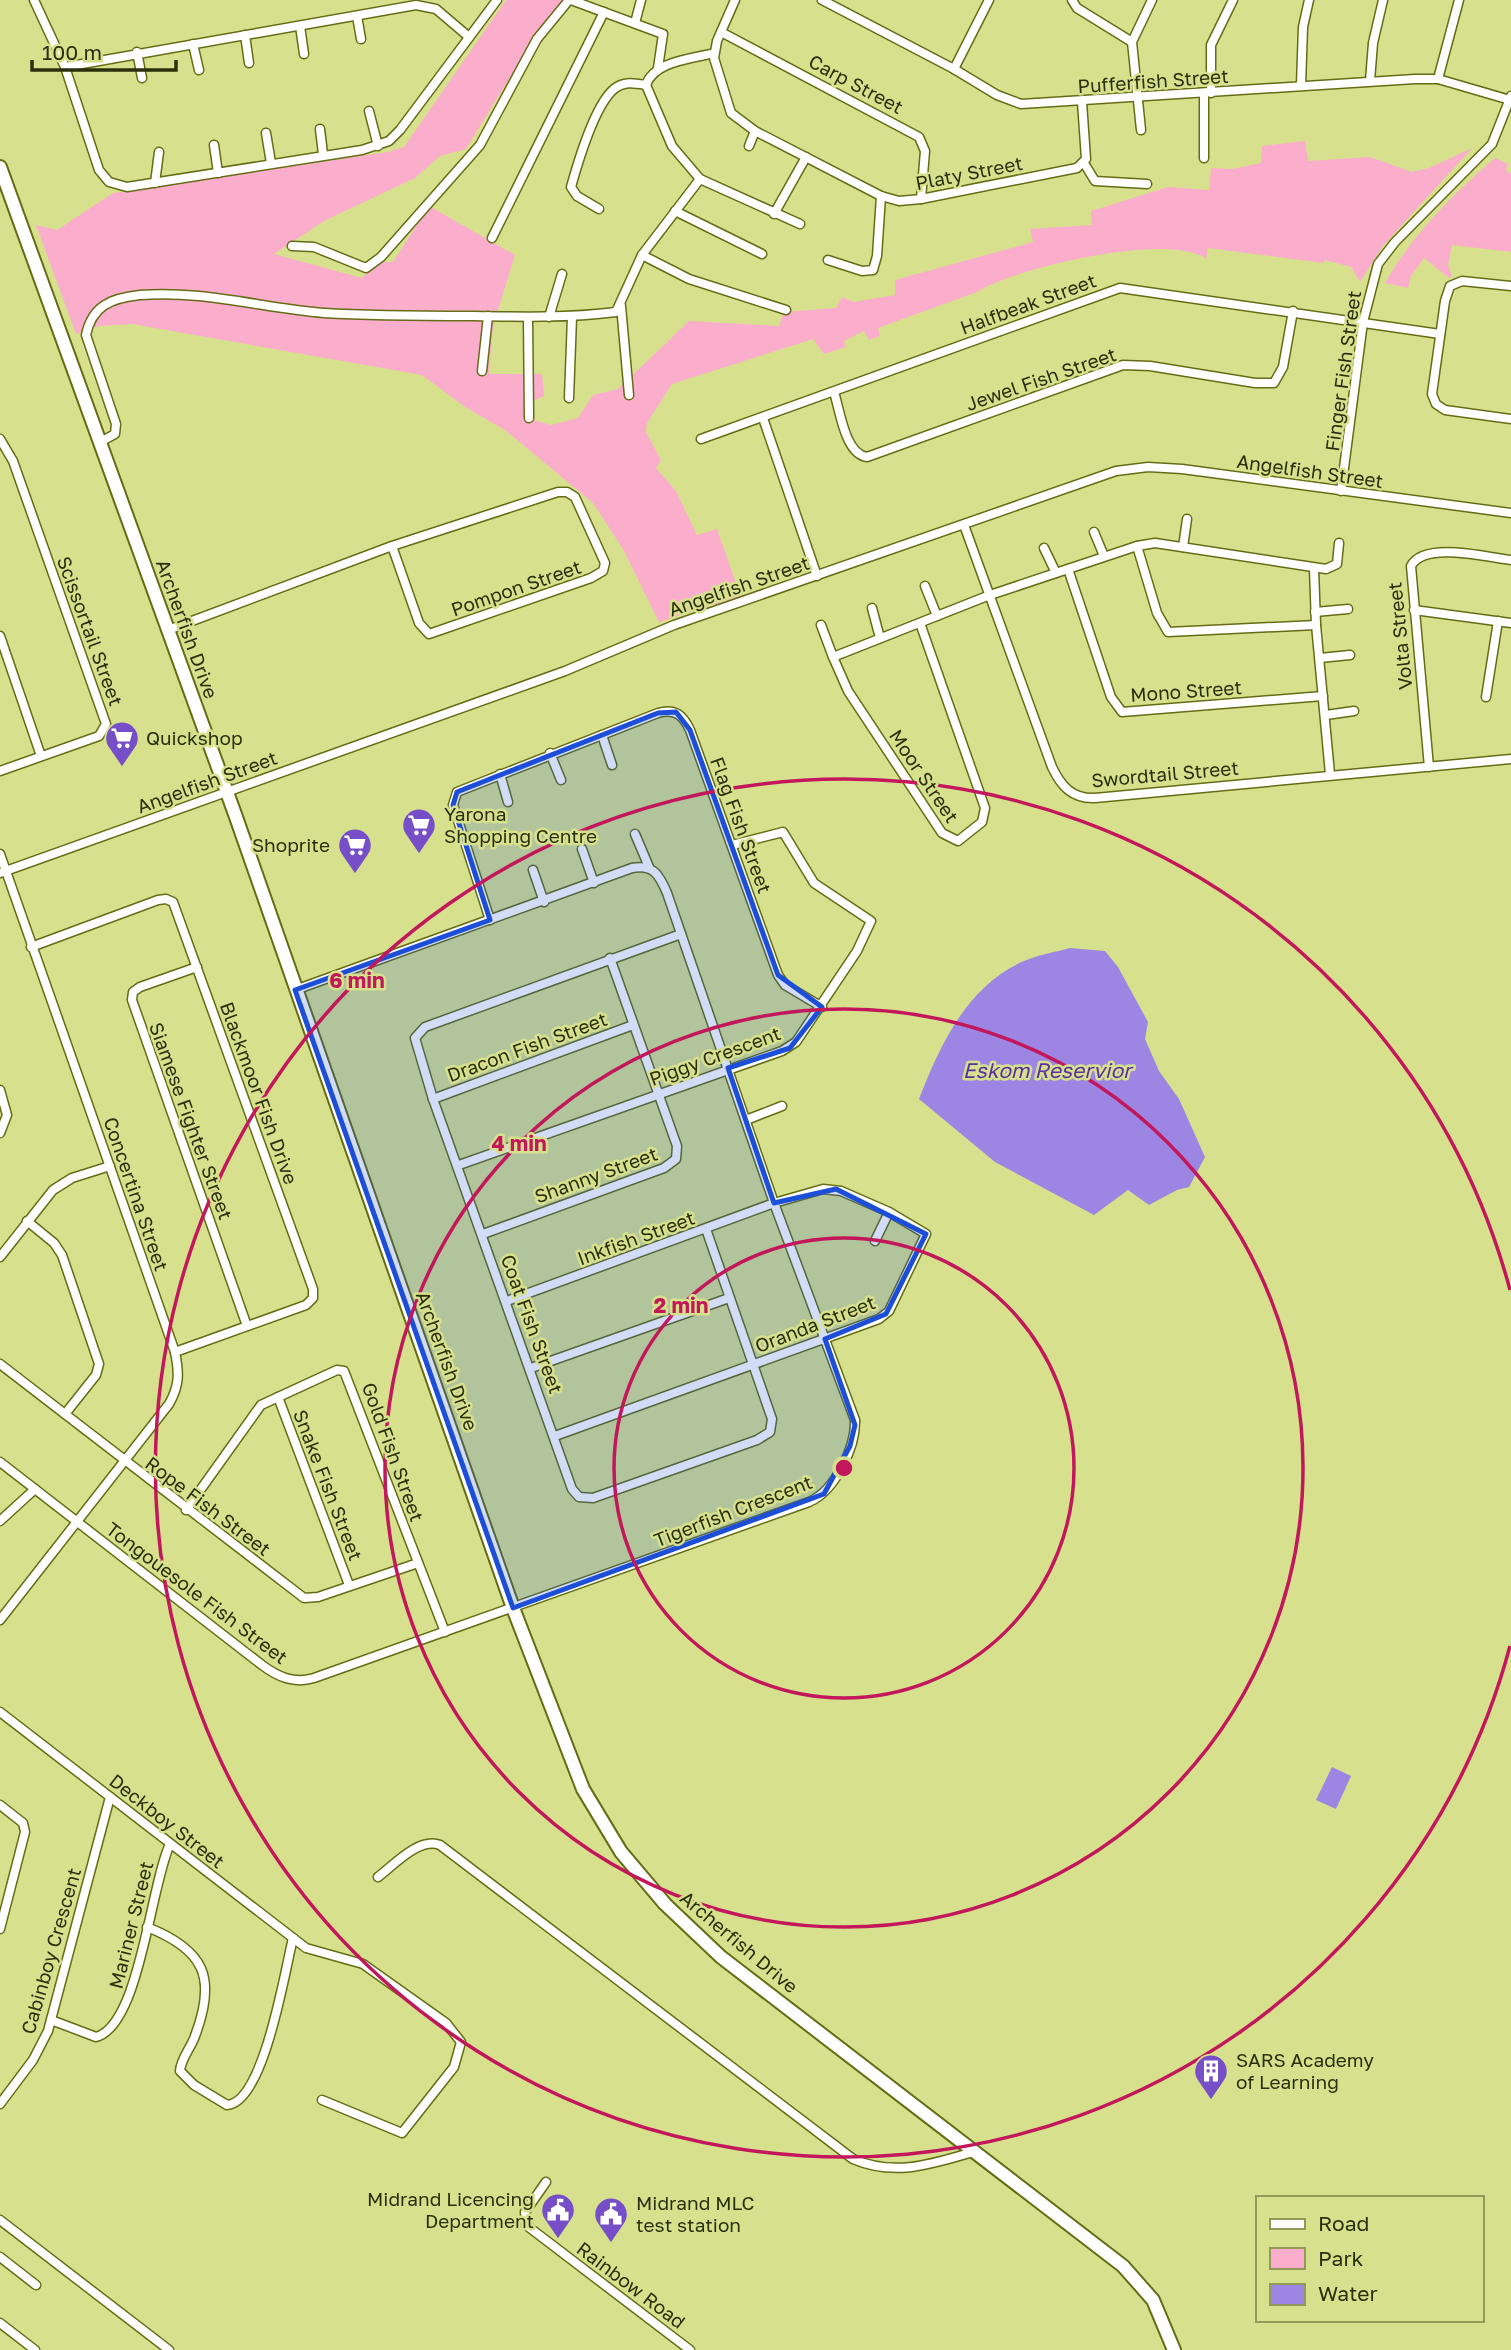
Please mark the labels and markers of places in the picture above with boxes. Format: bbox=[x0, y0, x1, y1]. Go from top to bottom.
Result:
supermarket icon: Quickshop bbox=[103, 719, 141, 768]
place label: Quickshop bbox=[146, 726, 243, 749]
place label: Yarona Shopping Centre bbox=[444, 802, 597, 847]
supermarket icon: Yarona Shopping Centre bbox=[400, 806, 438, 855]
supermarket icon: Shoprite bbox=[336, 826, 374, 875]
place label: Shoprite bbox=[252, 833, 330, 856]
centre of rings bbox=[832, 1456, 856, 1480]
place label: SARS Academy of Learning bbox=[1236, 2048, 1374, 2093]
building icon: SARS Academy of Learning bbox=[1192, 2052, 1230, 2101]
place label: Midrand Licencing Department bbox=[367, 2187, 534, 2232]
public building icon: Midrand Licencing Department bbox=[539, 2191, 577, 2240]
place label: Midrand MLC test station bbox=[636, 2191, 755, 2236]
public building icon: Midrand MLC test station bbox=[592, 2195, 630, 2244]

